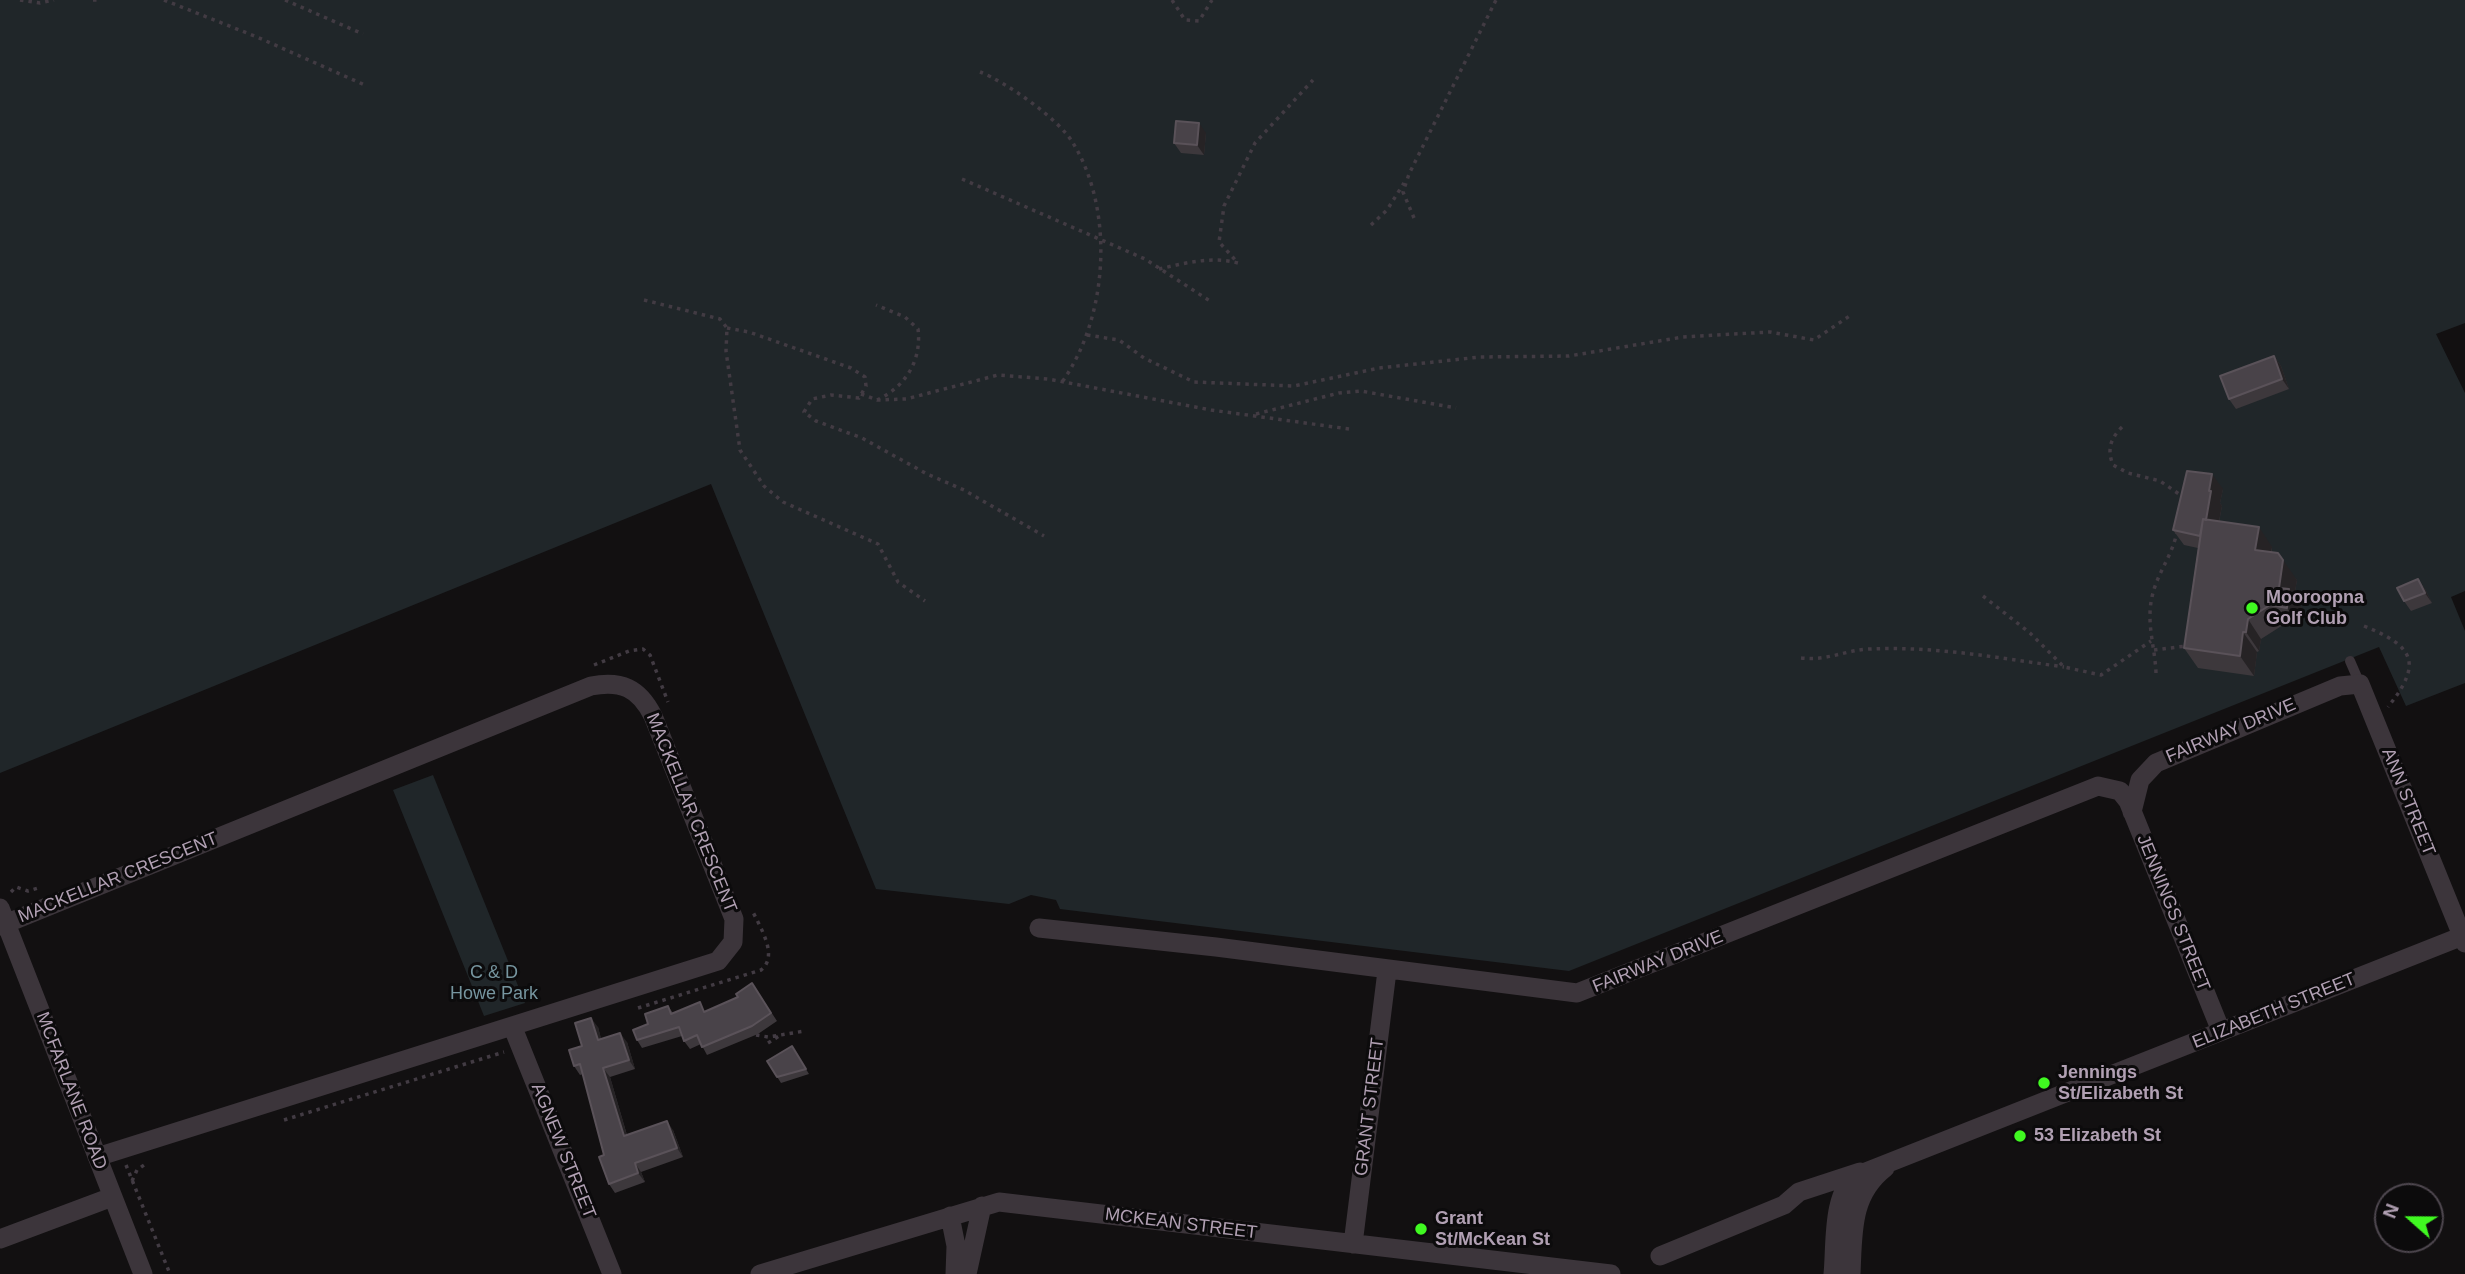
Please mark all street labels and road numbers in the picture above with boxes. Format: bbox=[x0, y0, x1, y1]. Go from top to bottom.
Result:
street label: FAIRWAY DRIVE bbox=[2163, 694, 2299, 768]
street label: MACKELLAR CRESCENT bbox=[641, 710, 741, 916]
street label: ANN STREET bbox=[2377, 745, 2439, 859]
street label: MACKELLAR CRESCENT bbox=[15, 828, 221, 928]
street label: JENNINGS STREET bbox=[2132, 832, 2214, 994]
street label: FAIRWAY DRIVE bbox=[1590, 926, 1726, 998]
street label: ELIZABETH STREET bbox=[2189, 968, 2359, 1054]
street label: MCFARLANE ROAD bbox=[31, 1009, 111, 1173]
street label: GRANT STREET bbox=[1351, 1037, 1389, 1177]
street label: AGNEW STREET bbox=[526, 1080, 600, 1222]
street label: MCKEAN STREET bbox=[1104, 1204, 1258, 1244]

